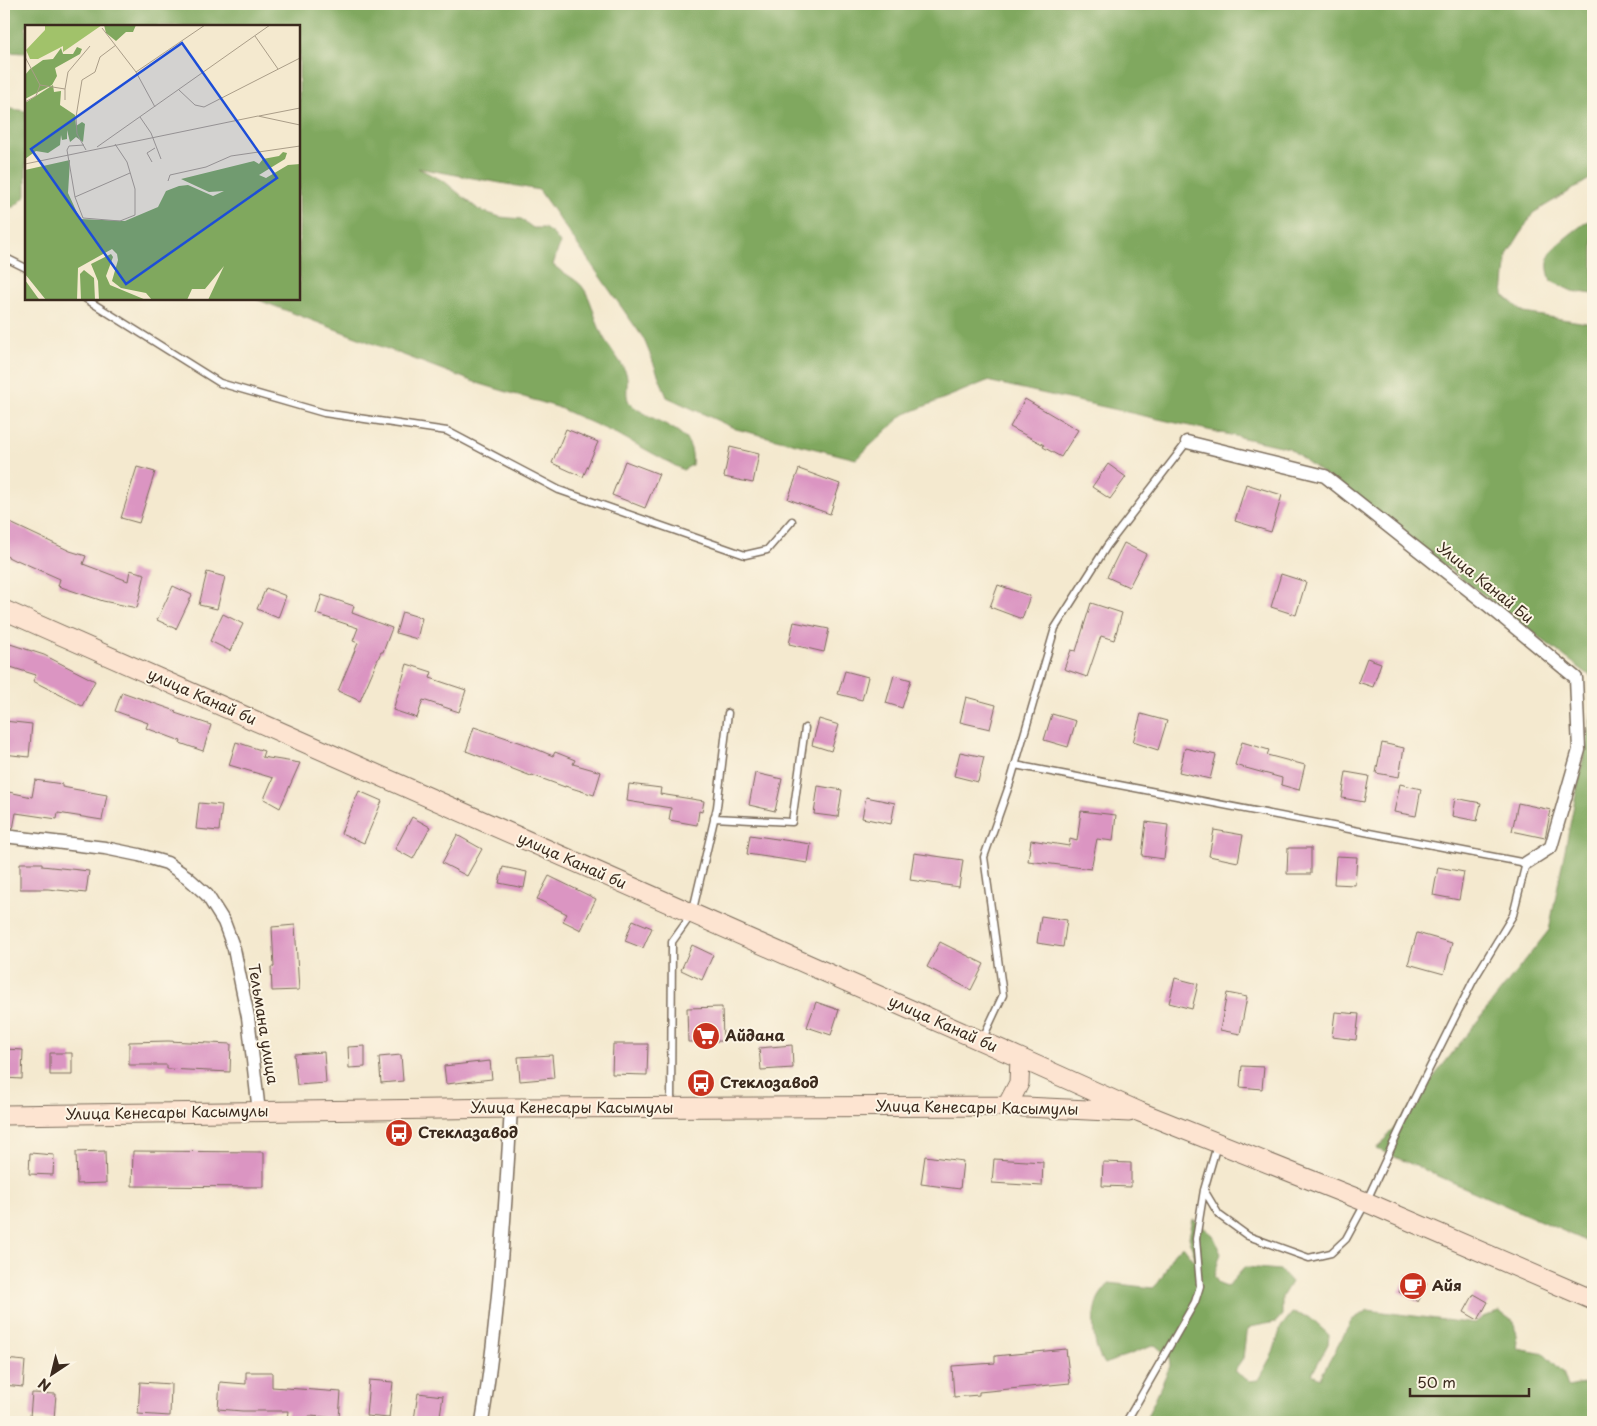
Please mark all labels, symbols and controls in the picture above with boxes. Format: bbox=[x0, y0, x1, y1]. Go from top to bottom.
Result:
inset map bbox=[25, 25, 300, 300]
street label: Улица Канай Би bbox=[1433, 536, 1539, 628]
street label: улица Канай би bbox=[144, 661, 261, 730]
street label: улица Канай би bbox=[514, 825, 631, 894]
street label: Тельмана улица bbox=[244, 962, 285, 1086]
street label: улица Канай би bbox=[885, 988, 1002, 1057]
supermarket icon: Айдана bbox=[691, 1021, 721, 1051]
place label: Айдана bbox=[724, 1023, 786, 1046]
bus stop icon: Стеклозавод bbox=[686, 1068, 716, 1098]
place label: Стеклозавод bbox=[720, 1070, 819, 1093]
street label: Улица Кенесары Касымулы bbox=[875, 1093, 1079, 1120]
street label: Улица Кенесары Касымулы bbox=[471, 1095, 673, 1118]
street label: Улица Кенесары Касымулы bbox=[65, 1098, 269, 1125]
bus stop icon: Стеклазавод bbox=[384, 1118, 414, 1148]
place label: Стеклазавод bbox=[418, 1120, 518, 1143]
cafe icon: Айя bbox=[1398, 1271, 1428, 1301]
place label: Айя bbox=[1432, 1273, 1462, 1296]
north arrow bbox=[28, 1348, 78, 1398]
scale bar bbox=[1410, 1366, 1528, 1398]
text: 50 m bbox=[1417, 1370, 1456, 1393]
text: N bbox=[34, 1373, 55, 1397]

